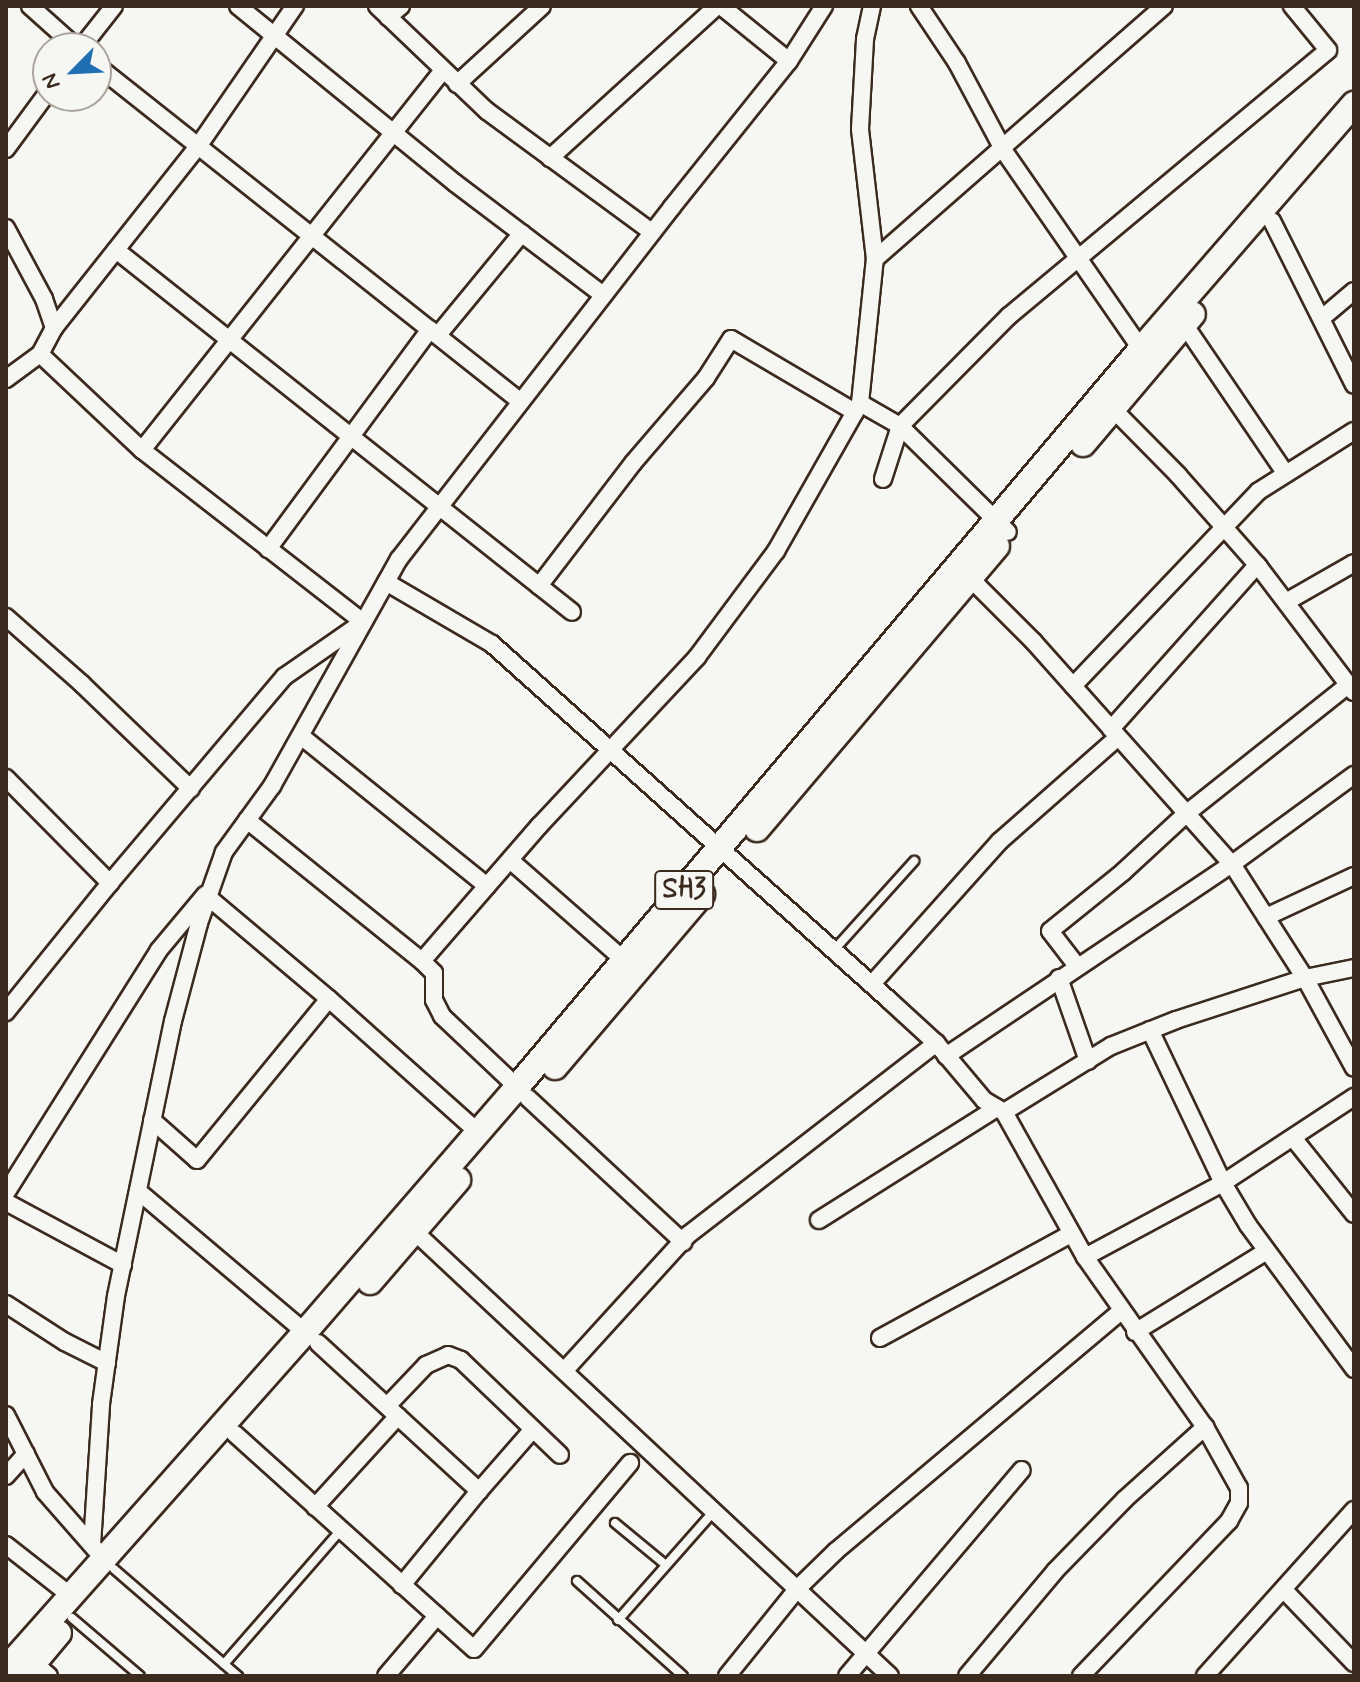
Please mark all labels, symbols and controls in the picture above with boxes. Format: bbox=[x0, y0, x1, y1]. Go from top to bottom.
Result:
north arrow bbox=[32, 32, 112, 112]
text: N bbox=[36, 69, 68, 93]
road number: SH3 bbox=[654, 866, 714, 914]

